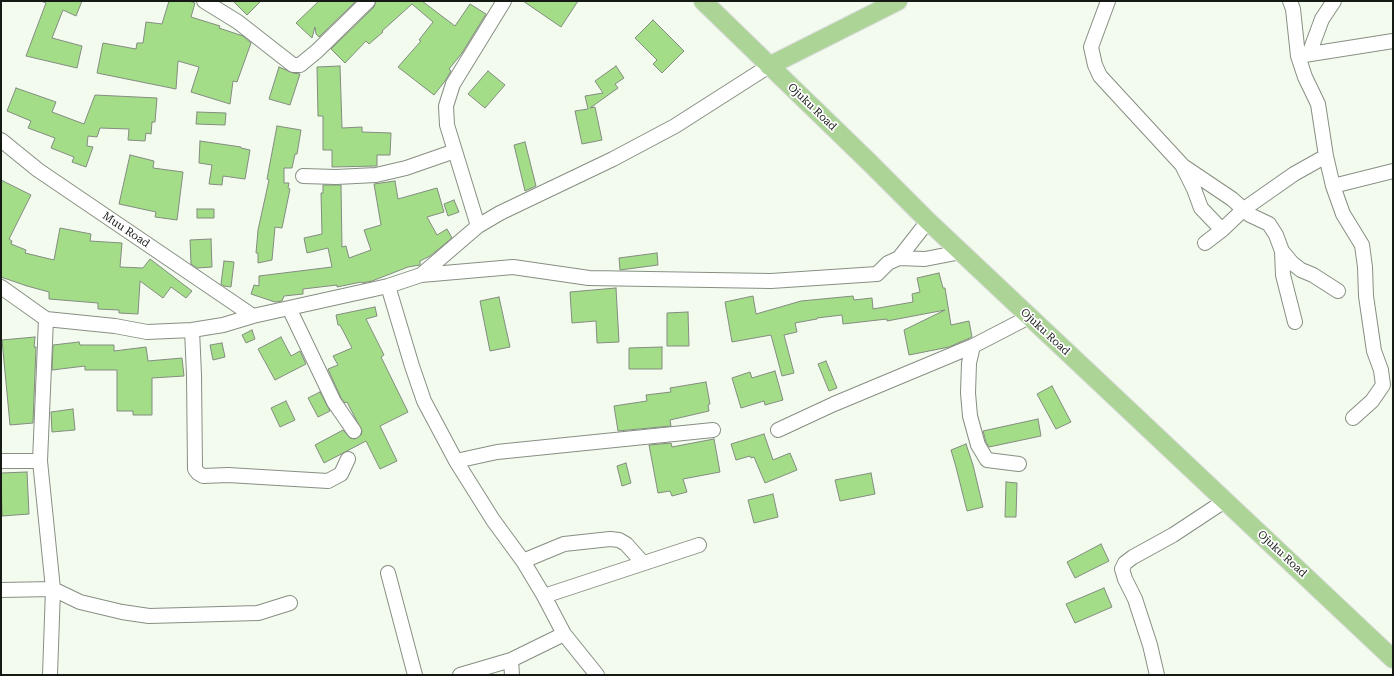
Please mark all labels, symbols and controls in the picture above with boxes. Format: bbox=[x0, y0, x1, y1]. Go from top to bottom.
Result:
street label: Ojuku Road bbox=[785, 81, 839, 133]
street label: Muu Road bbox=[100, 209, 152, 251]
street label: Ojuku Road bbox=[1018, 306, 1072, 358]
street label: Ojuku Road bbox=[1255, 528, 1309, 580]

